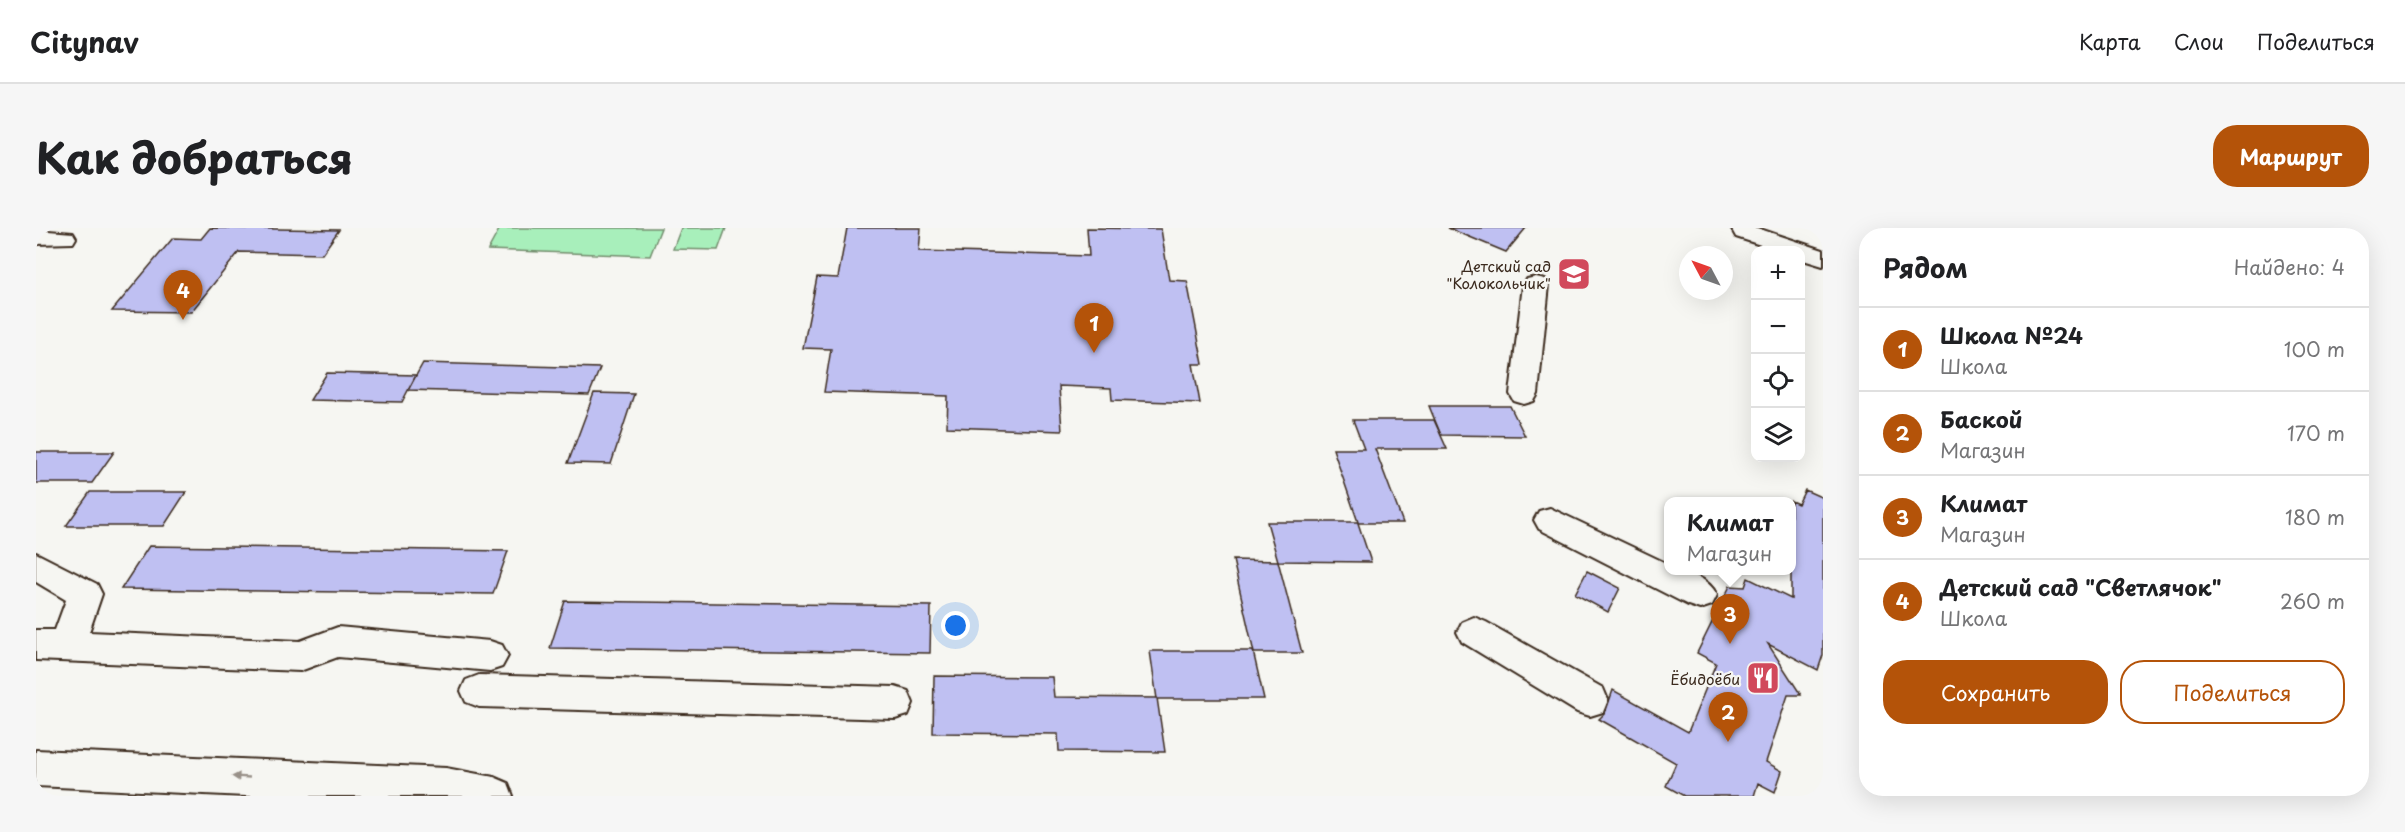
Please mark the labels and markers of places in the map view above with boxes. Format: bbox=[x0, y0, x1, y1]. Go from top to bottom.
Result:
place label: Детский сад "Колокольчик" bbox=[1446, 254, 1551, 294]
school or university icon: Детский сад "Колокольчик" bbox=[1556, 256, 1592, 292]
pin: 4 bbox=[164, 270, 202, 320]
pin: 1 bbox=[1074, 304, 1114, 353]
pin: 3 bbox=[1710, 594, 1750, 644]
restaurant icon: Ёбидоёби bbox=[1745, 660, 1781, 696]
place label: Ёбидоёби bbox=[1670, 667, 1740, 690]
pin: 2 bbox=[1708, 692, 1748, 742]

